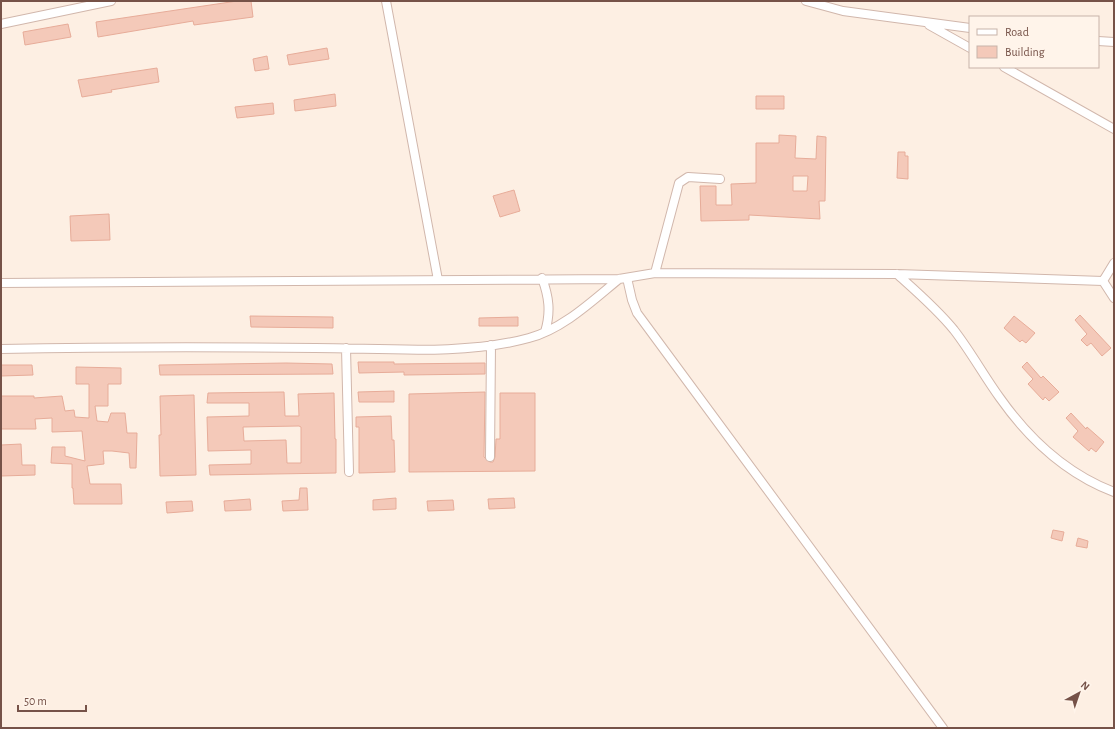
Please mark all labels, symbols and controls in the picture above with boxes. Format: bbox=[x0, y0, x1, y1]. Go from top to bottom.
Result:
legend bbox=[969, 16, 1099, 68]
text: Road bbox=[1005, 26, 1029, 38]
text: Building bbox=[1005, 46, 1045, 58]
north arrow bbox=[1059, 673, 1099, 713]
text: N bbox=[1079, 679, 1092, 692]
scale bar bbox=[18, 687, 86, 713]
text: 50 m bbox=[24, 695, 47, 707]

